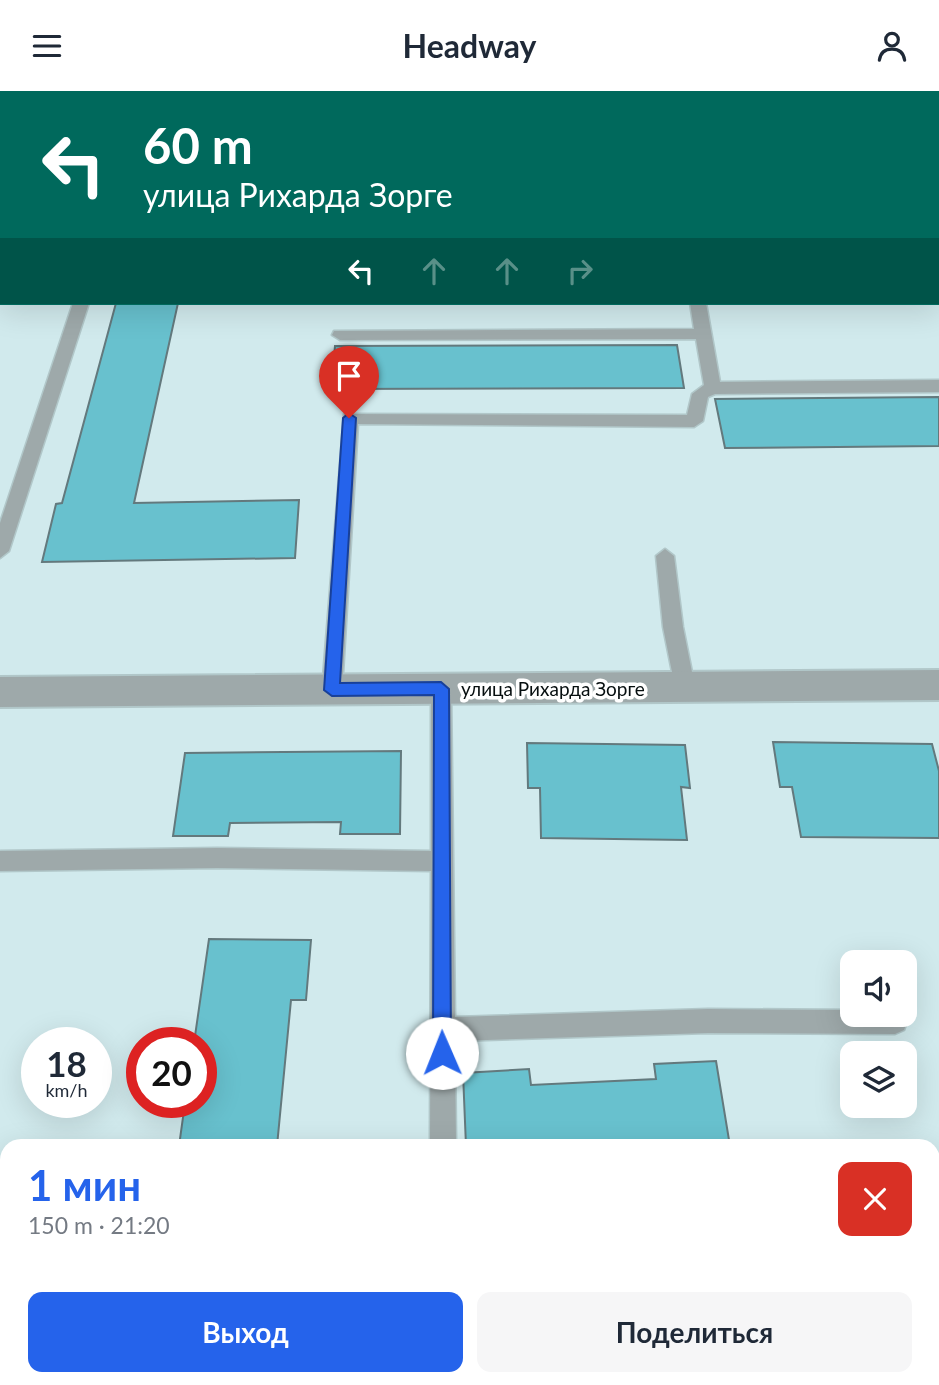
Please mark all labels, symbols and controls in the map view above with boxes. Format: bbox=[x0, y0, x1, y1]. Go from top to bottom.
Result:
text: Headway bbox=[403, 26, 536, 65]
icon: menu bbox=[28, 27, 66, 65]
icon: person bbox=[873, 27, 911, 65]
text: 60 m bbox=[143, 116, 253, 174]
icon: left bbox=[28, 119, 119, 210]
text: улица Рихарда Зорге bbox=[143, 175, 453, 214]
icon: left bbox=[342, 252, 380, 290]
icon: ahead bbox=[415, 252, 453, 290]
icon: ahead bbox=[488, 252, 526, 290]
icon: right bbox=[561, 252, 599, 290]
pin bbox=[319, 346, 379, 418]
icon: arrive bbox=[330, 357, 368, 395]
street label: улица Рихарда Зорге bbox=[461, 677, 645, 700]
map controls bbox=[840, 950, 917, 1118]
button: sound bbox=[840, 950, 917, 1027]
position arrow bbox=[405, 1016, 479, 1090]
speed limit sign: 20 bbox=[126, 1027, 217, 1118]
button: layers bbox=[840, 1041, 917, 1118]
text: 18 bbox=[46, 1042, 87, 1084]
text: km/h bbox=[45, 1079, 88, 1101]
text: 1 мин bbox=[28, 1160, 141, 1210]
button: close bbox=[838, 1162, 912, 1236]
text: 150 m · 21:20 bbox=[28, 1211, 170, 1239]
button: Выход bbox=[28, 1292, 463, 1372]
button: Поделиться bbox=[477, 1292, 912, 1372]

